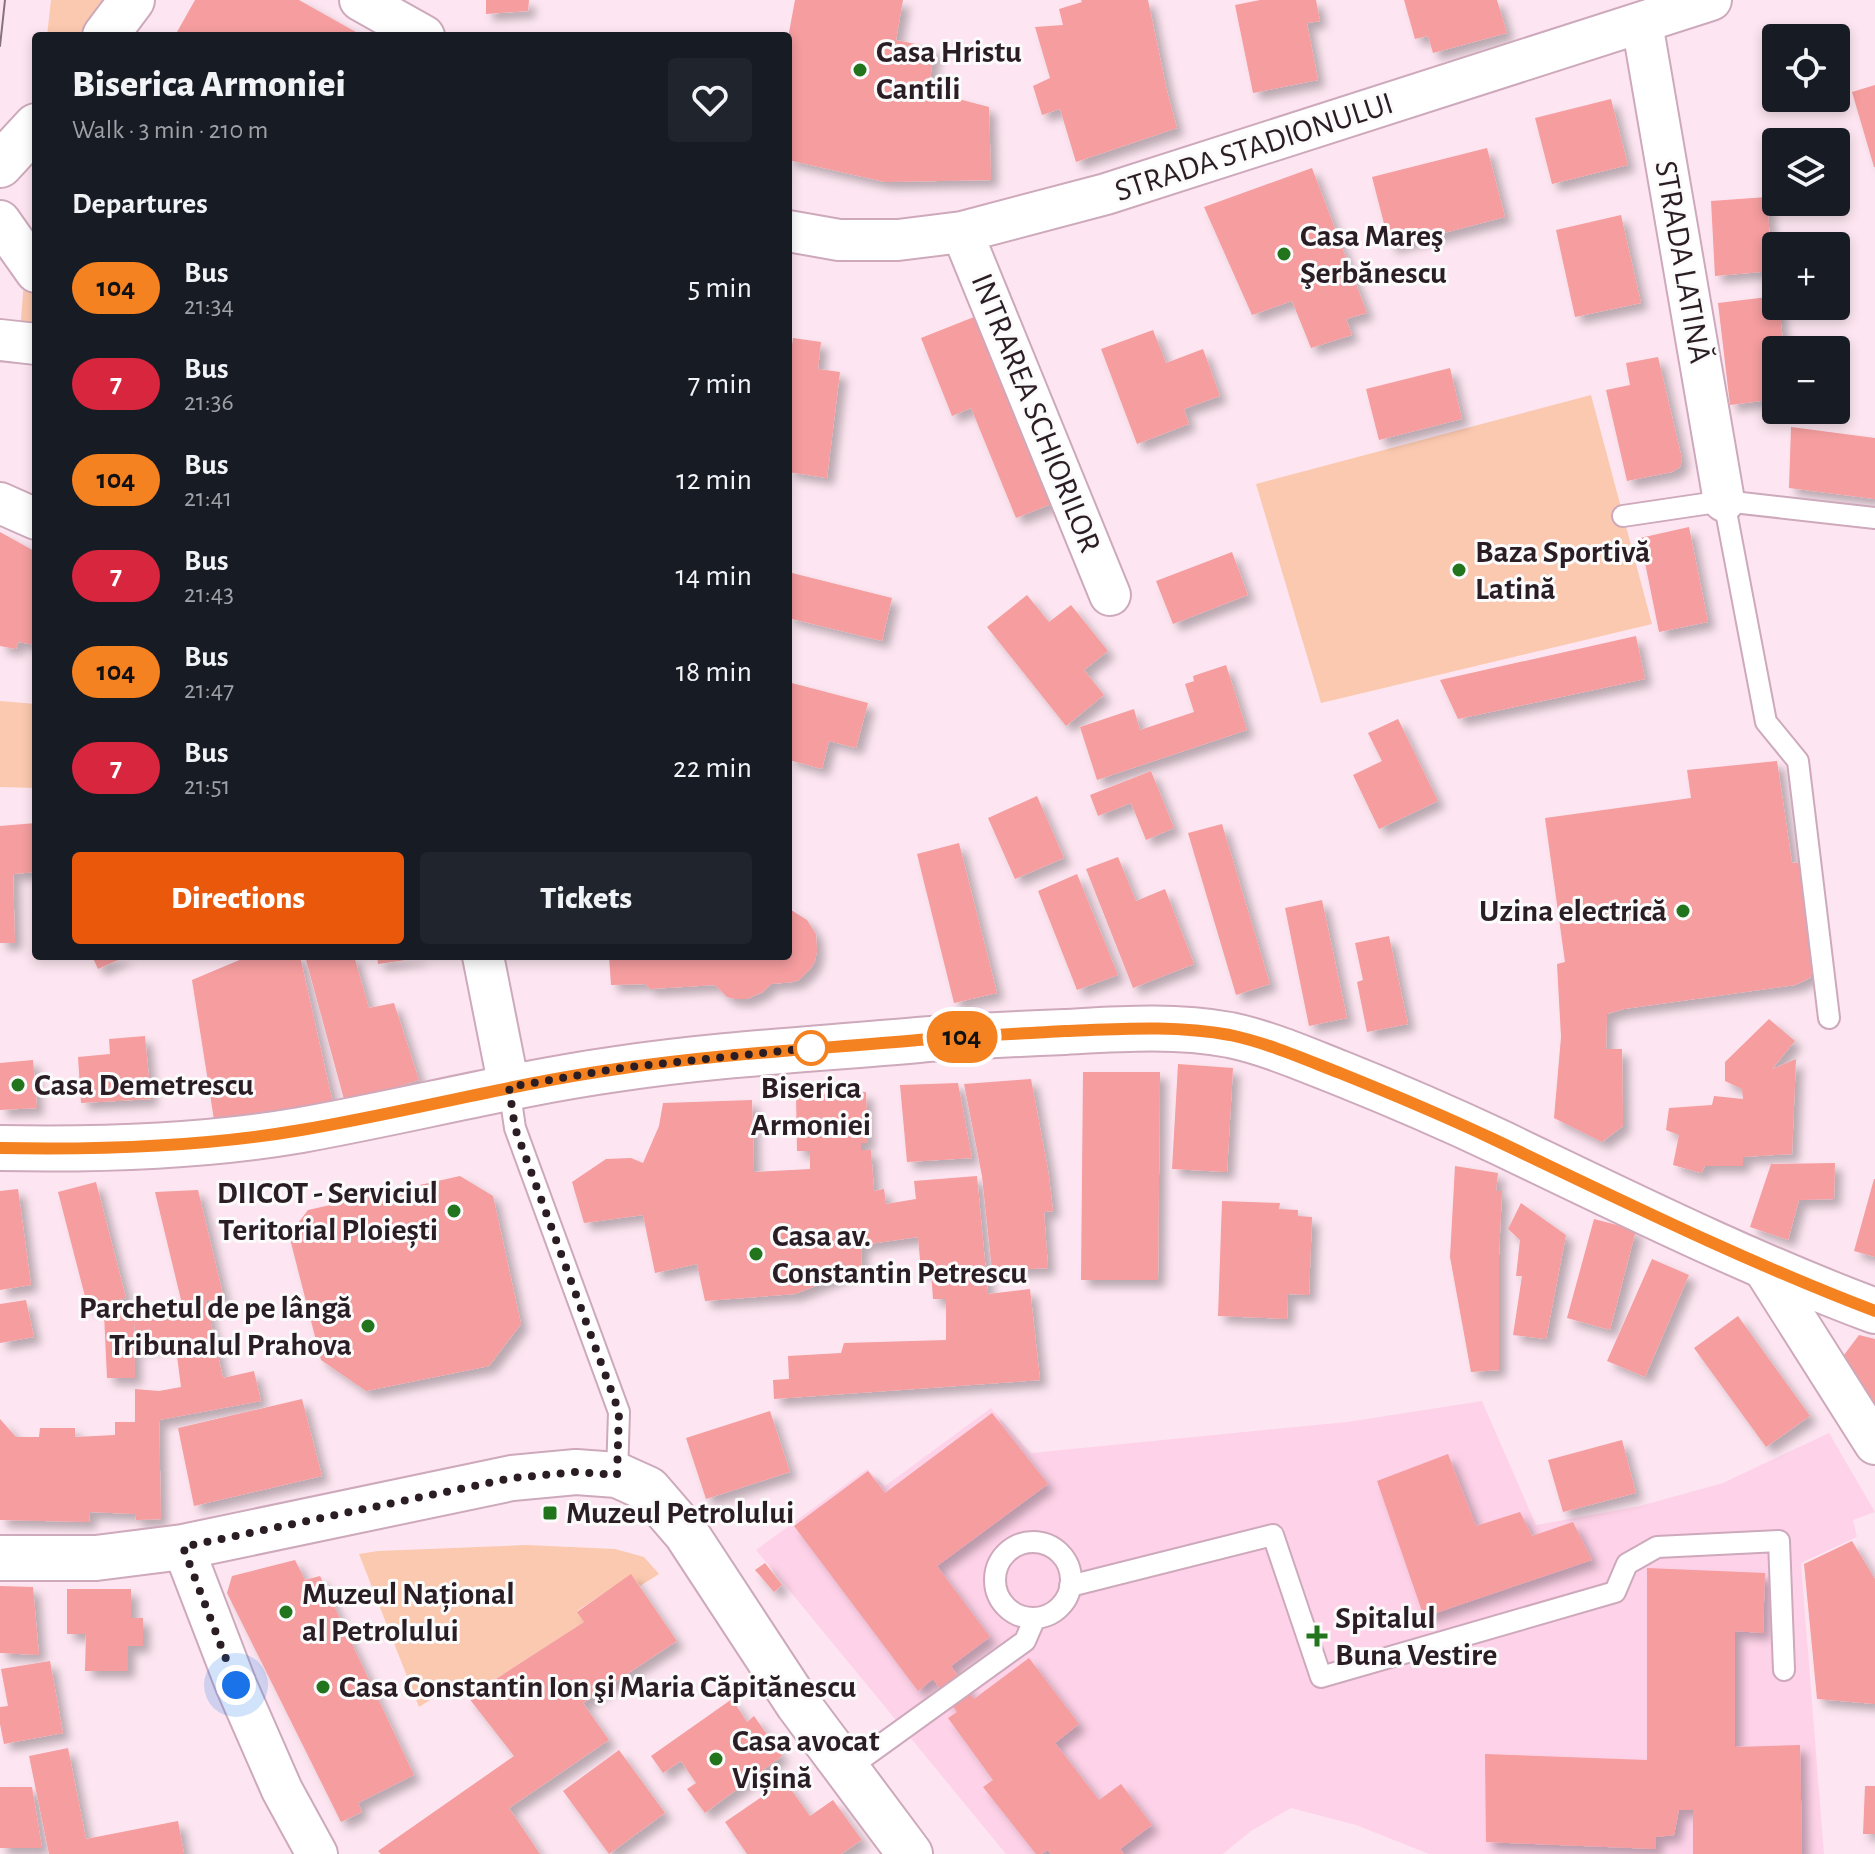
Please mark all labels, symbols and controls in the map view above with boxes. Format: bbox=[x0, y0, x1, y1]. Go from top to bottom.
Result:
map controls bbox=[1762, 24, 1850, 424]
button: locate bbox=[1762, 24, 1850, 112]
place label: Casa Hristu Cantili bbox=[876, 36, 1022, 105]
button: heart bbox=[668, 58, 752, 142]
marker: Casa Hristu Cantili bbox=[851, 61, 869, 79]
text: Biserica Armoniei bbox=[72, 66, 346, 104]
street label: STRADA STADIONULUI bbox=[1111, 87, 1397, 207]
text: Walk · 3 min · 210 m bbox=[72, 117, 268, 143]
button: layers bbox=[1762, 128, 1850, 216]
street label: STRADA LATINĂ bbox=[1649, 158, 1718, 366]
text: Departures bbox=[72, 189, 208, 219]
place label: Casa Mareş Şerbănescu bbox=[1300, 220, 1447, 289]
button: + bbox=[1762, 232, 1850, 320]
marker: Casa Mareş Şerbănescu bbox=[1275, 245, 1293, 263]
text: Bus bbox=[184, 258, 229, 288]
street label: INTRAREA SCHIORILOR bbox=[965, 269, 1107, 557]
text: 5 min bbox=[688, 273, 752, 303]
text: 104 bbox=[97, 274, 135, 302]
text: 21:34 bbox=[184, 293, 234, 319]
button: − bbox=[1762, 336, 1850, 424]
text: Bus bbox=[184, 354, 229, 384]
text: 7 min bbox=[688, 369, 752, 399]
text: 7 bbox=[110, 370, 122, 398]
text: 21:36 bbox=[184, 389, 234, 415]
text: Bus bbox=[184, 450, 229, 480]
text: 12 min bbox=[676, 465, 752, 495]
text: 104 bbox=[97, 466, 135, 494]
text: 21:41 bbox=[184, 485, 232, 511]
place label: Baza Sportivă Latină bbox=[1475, 536, 1651, 605]
text: Bus bbox=[184, 546, 229, 576]
text: 14 min bbox=[676, 561, 752, 591]
marker: Baza Sportivă Latină bbox=[1450, 561, 1468, 579]
text: 7 bbox=[110, 562, 122, 590]
text: 21:43 bbox=[184, 581, 234, 607]
text: Bus bbox=[184, 642, 229, 672]
text: 18 min bbox=[676, 657, 752, 687]
text: 104 bbox=[97, 658, 135, 686]
text: 21:47 bbox=[184, 677, 234, 703]
text: Bus bbox=[184, 738, 229, 768]
text: 22 min bbox=[673, 753, 752, 783]
text: 7 bbox=[110, 754, 122, 782]
text: 21:51 bbox=[184, 773, 231, 799]
button: Directions bbox=[72, 852, 404, 944]
button: Tickets bbox=[420, 852, 752, 944]
place label: Uzina electrică bbox=[1479, 895, 1667, 927]
marker: Uzina electrică bbox=[1674, 902, 1692, 920]
line badge: 104 bbox=[916, 1011, 1008, 1063]
text: 104 bbox=[943, 1023, 981, 1051]
marker: Biserica Armoniei bbox=[794, 1031, 828, 1065]
place label: Casa Demetrescu bbox=[34, 1069, 254, 1101]
place label: Biserica Armoniei bbox=[751, 1072, 871, 1141]
marker: Casa Demetrescu bbox=[9, 1076, 27, 1094]
place label: DIICOT - Serviciul Teritorial Ploiești bbox=[217, 1177, 438, 1249]
marker: DIICOT - Serviciul Teritorial Ploiești bbox=[445, 1202, 463, 1220]
place label: Casa av. Constantin Petrescu bbox=[772, 1220, 1027, 1289]
marker: Casa av. Constantin Petrescu bbox=[747, 1245, 765, 1263]
place label: Parchetul de pe lângă Tribunalul Prahova bbox=[79, 1292, 352, 1361]
marker: Parchetul de pe lângă Tribunalul Prahova bbox=[359, 1317, 377, 1335]
place label: Muzeul Petrolului bbox=[566, 1497, 794, 1529]
marker: Muzeul Petrolului bbox=[541, 1504, 559, 1522]
place label: Muzeul Național al Petrolului bbox=[302, 1578, 515, 1647]
place label: Spitalul Buna Vestire bbox=[1335, 1602, 1497, 1671]
marker: Muzeul Național al Petrolului bbox=[277, 1603, 295, 1621]
marker: Spitalul Buna Vestire bbox=[1306, 1625, 1328, 1647]
your location bbox=[216, 1665, 256, 1705]
place label: Casa Constantin Ion şi Maria Căpitănescu bbox=[339, 1671, 856, 1703]
marker: Casa Constantin Ion şi Maria Căpitănescu bbox=[314, 1678, 332, 1696]
place label: Casa avocat Vișină bbox=[732, 1725, 880, 1797]
marker: Casa avocat Vișină bbox=[707, 1750, 725, 1768]

